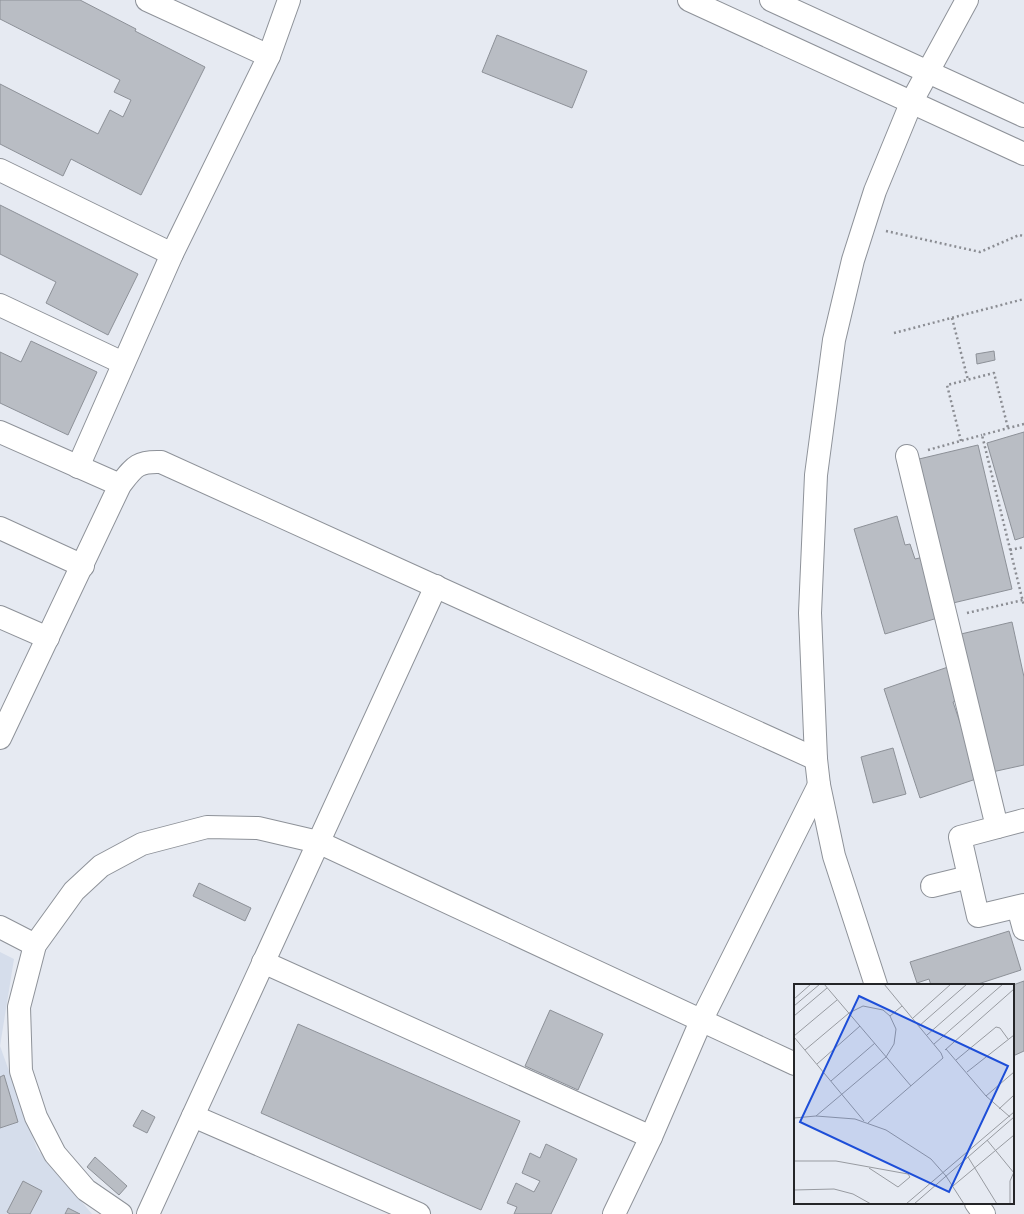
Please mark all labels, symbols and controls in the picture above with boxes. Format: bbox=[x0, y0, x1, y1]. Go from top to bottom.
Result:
inset map bbox=[794, 984, 1014, 1204]

